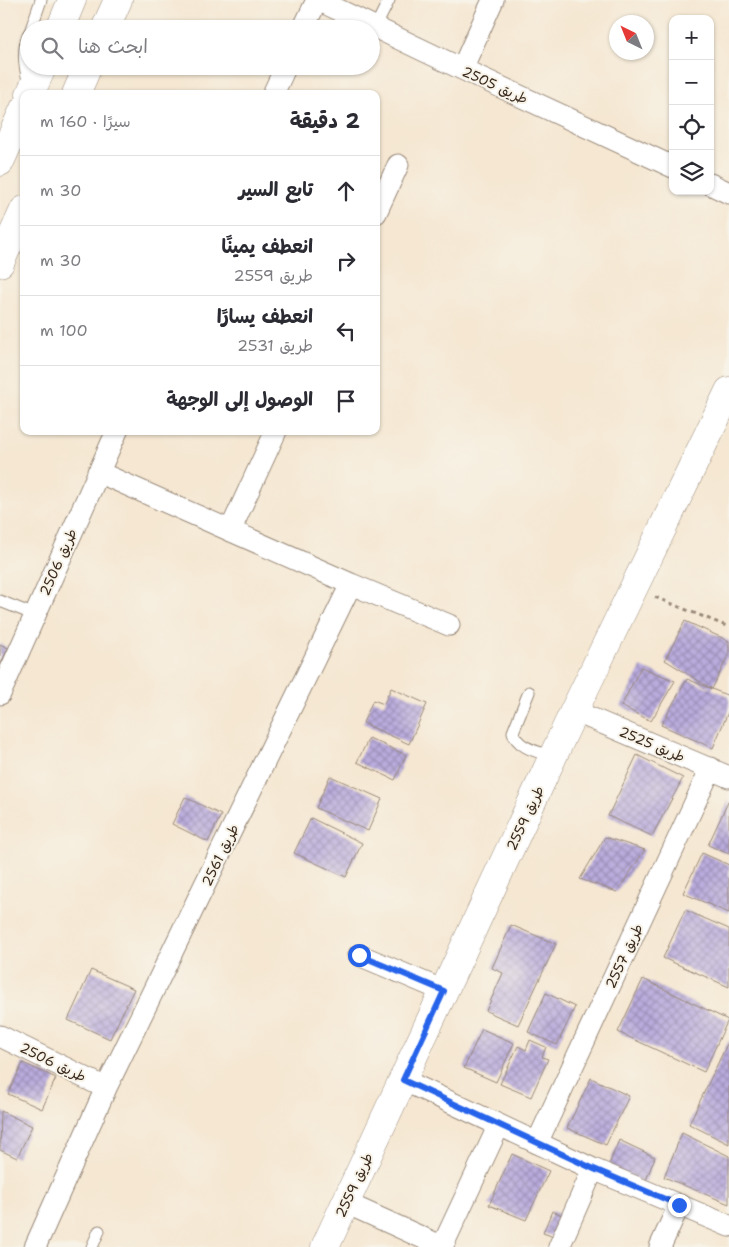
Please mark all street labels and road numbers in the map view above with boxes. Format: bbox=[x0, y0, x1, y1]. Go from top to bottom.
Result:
street label: طريق 2505 bbox=[459, 62, 531, 108]
street label: طريق 2506 bbox=[35, 526, 81, 598]
street label: طريق 2525 bbox=[616, 722, 688, 766]
street label: طريق 2559 bbox=[502, 783, 548, 853]
street label: طريق 2561 bbox=[197, 821, 243, 889]
street label: طريق 2557 bbox=[601, 921, 647, 991]
street label: طريق 2506 bbox=[17, 1038, 89, 1086]
street label: طريق 2559 bbox=[331, 1150, 377, 1220]

